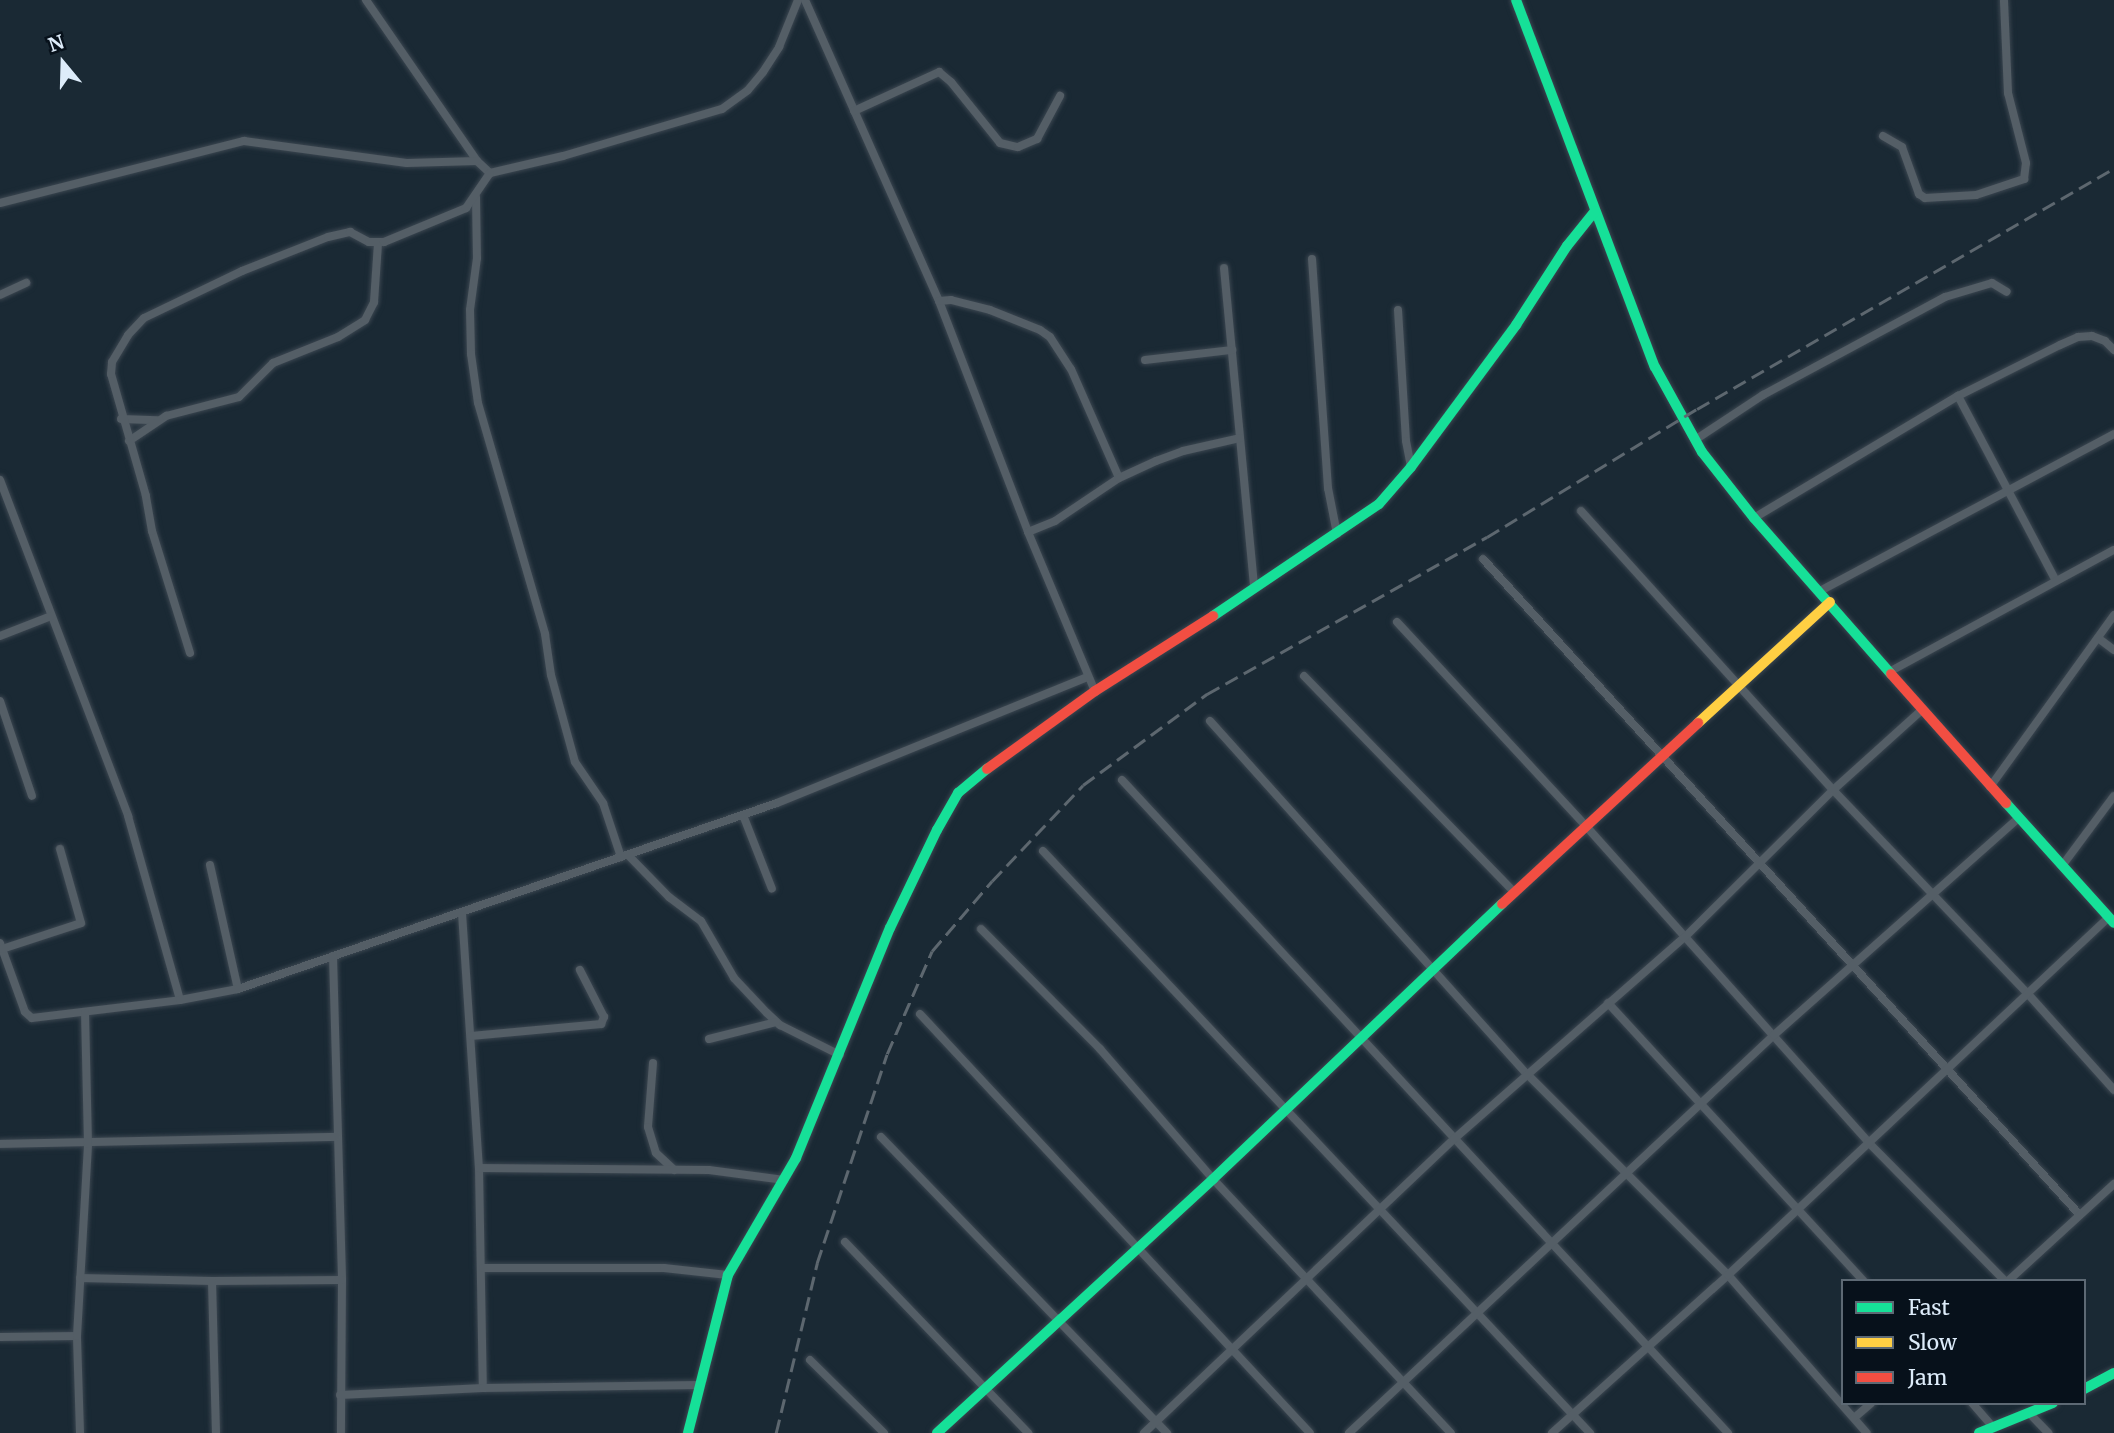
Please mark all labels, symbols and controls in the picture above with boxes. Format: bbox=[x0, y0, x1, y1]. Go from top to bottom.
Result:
north arrow bbox=[28, 28, 98, 98]
text: N bbox=[45, 29, 67, 57]
legend bbox=[1841, 1279, 2086, 1405]
text: Fast bbox=[1908, 1294, 1950, 1321]
text: Slow bbox=[1908, 1329, 1957, 1356]
text: Jam bbox=[1908, 1364, 1947, 1391]

